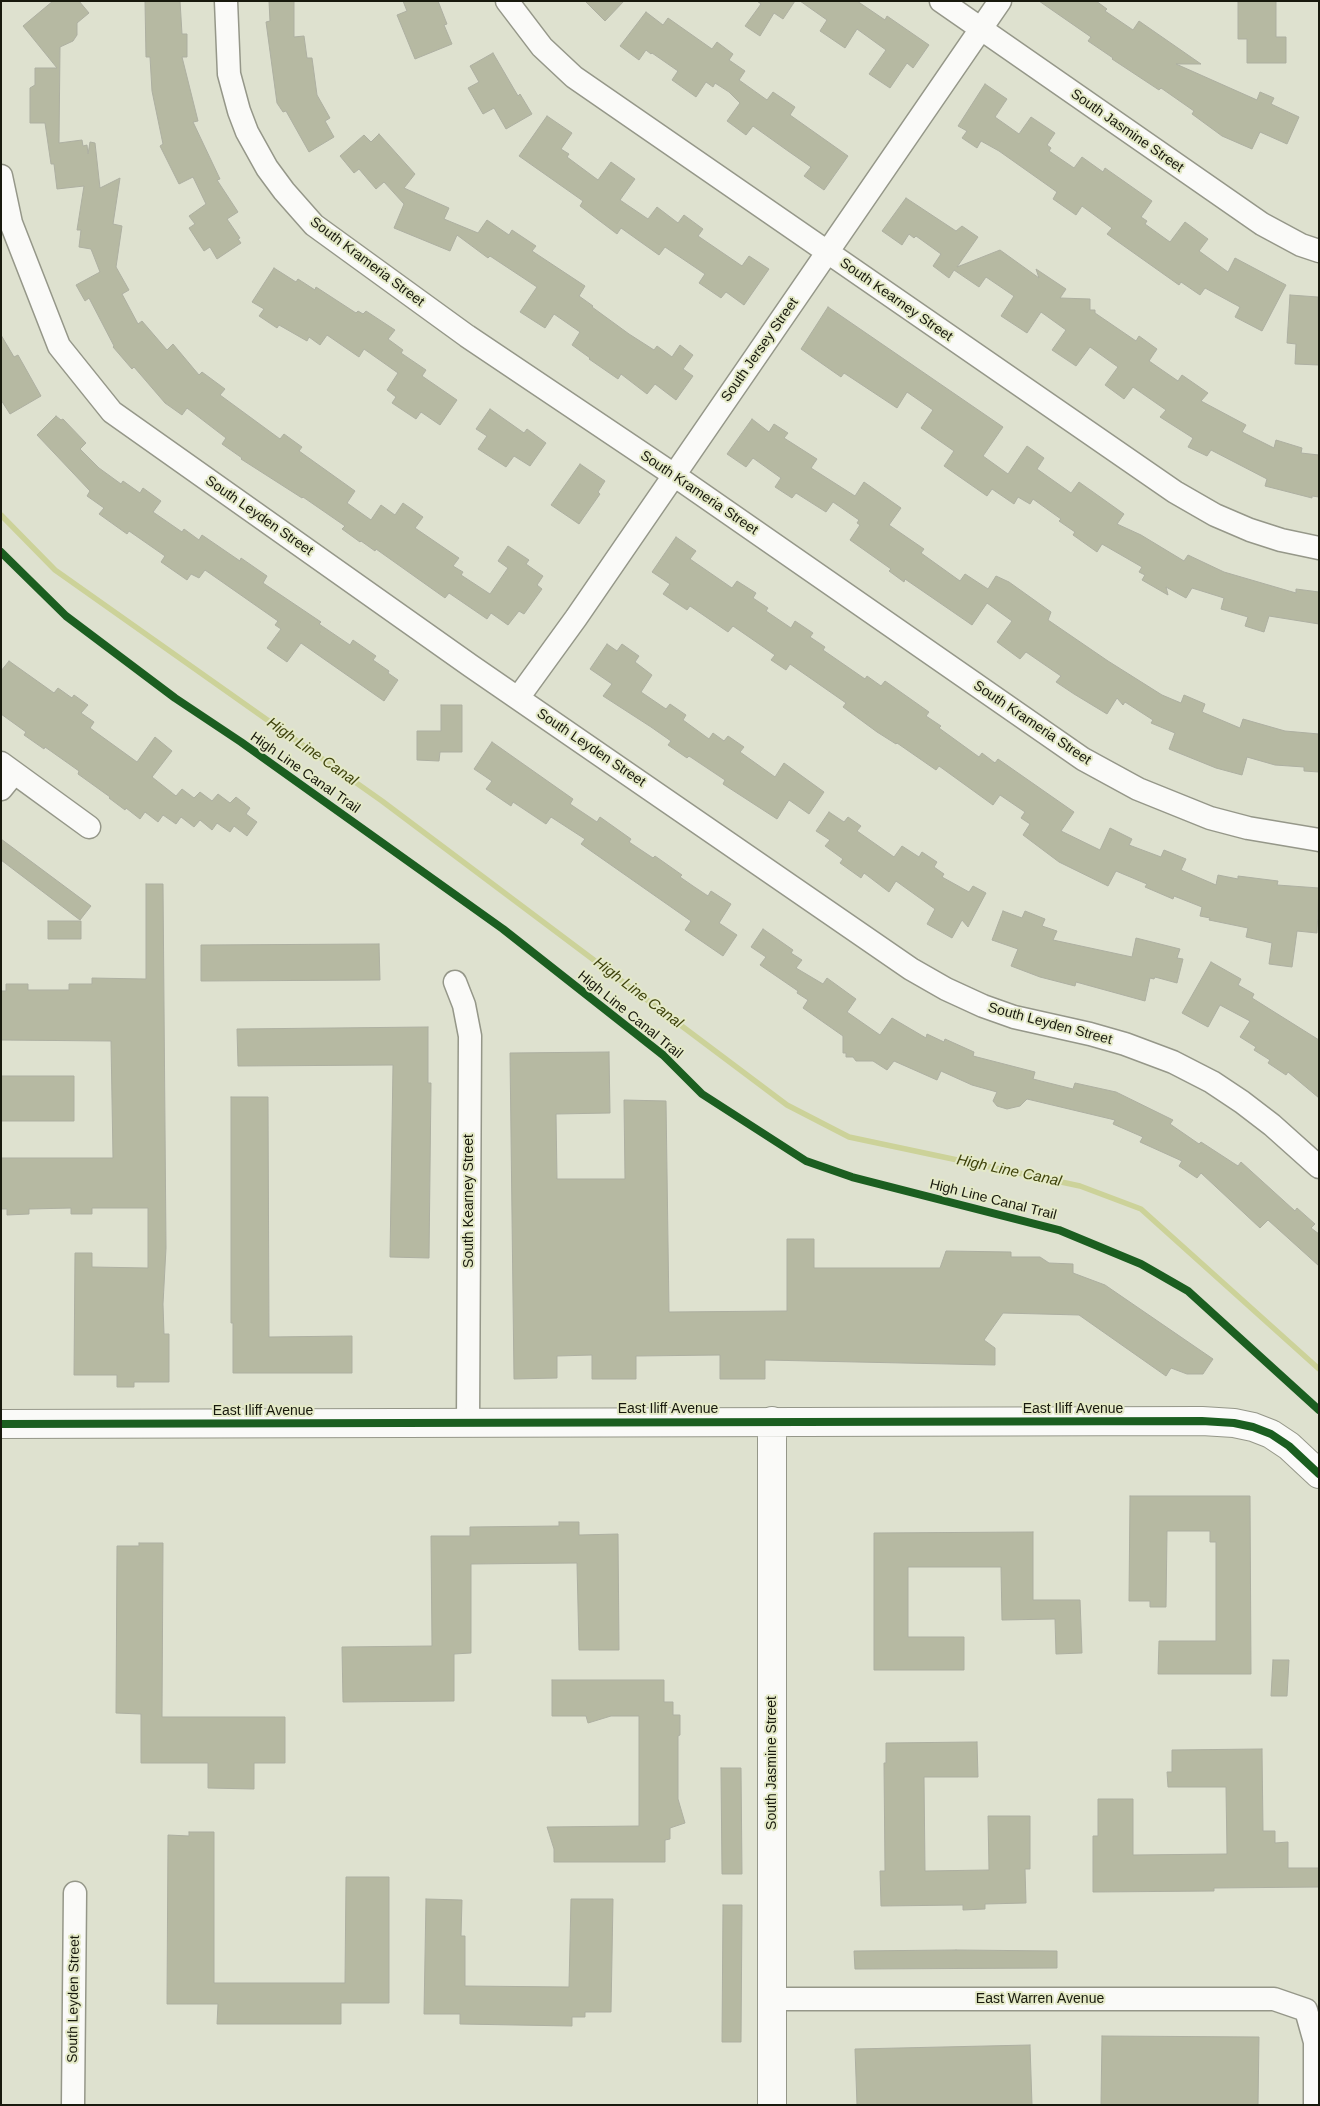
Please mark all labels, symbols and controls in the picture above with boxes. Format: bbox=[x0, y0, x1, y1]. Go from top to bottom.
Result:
street label: South Jasmine Street bbox=[1067, 86, 1187, 176]
street label: South Krameria Street bbox=[307, 214, 427, 310]
street label: South Kearney Street bbox=[836, 255, 956, 345]
street label: South Jersey Street bbox=[718, 295, 802, 405]
street label: South Krameria Street bbox=[637, 447, 761, 539]
street label: South Leyden Street bbox=[202, 473, 316, 559]
street label: South Krameria Street bbox=[970, 677, 1094, 769]
street label: South Leyden Street bbox=[533, 705, 649, 791]
water label: High Line Canal bbox=[263, 714, 361, 790]
street label: High Line Canal Trail bbox=[247, 729, 363, 817]
water label: High Line Canal bbox=[590, 954, 686, 1032]
street label: High Line Canal Trail bbox=[574, 967, 686, 1063]
street label: South Leyden Street bbox=[986, 999, 1114, 1049]
street label: South Kearney Street bbox=[461, 1134, 477, 1268]
water label: High Line Canal bbox=[955, 1151, 1063, 1191]
street label: High Line Canal Trail bbox=[928, 1176, 1058, 1224]
street label: East Iliff Avenue bbox=[618, 1401, 718, 1417]
street label: East Iliff Avenue bbox=[1023, 1401, 1123, 1417]
street label: East Iliff Avenue bbox=[213, 1403, 313, 1419]
street label: South Jasmine Street bbox=[764, 1696, 780, 1830]
street label: South Leyden Street bbox=[64, 1935, 84, 2063]
street label: East Warren Avenue bbox=[976, 1991, 1104, 2007]

